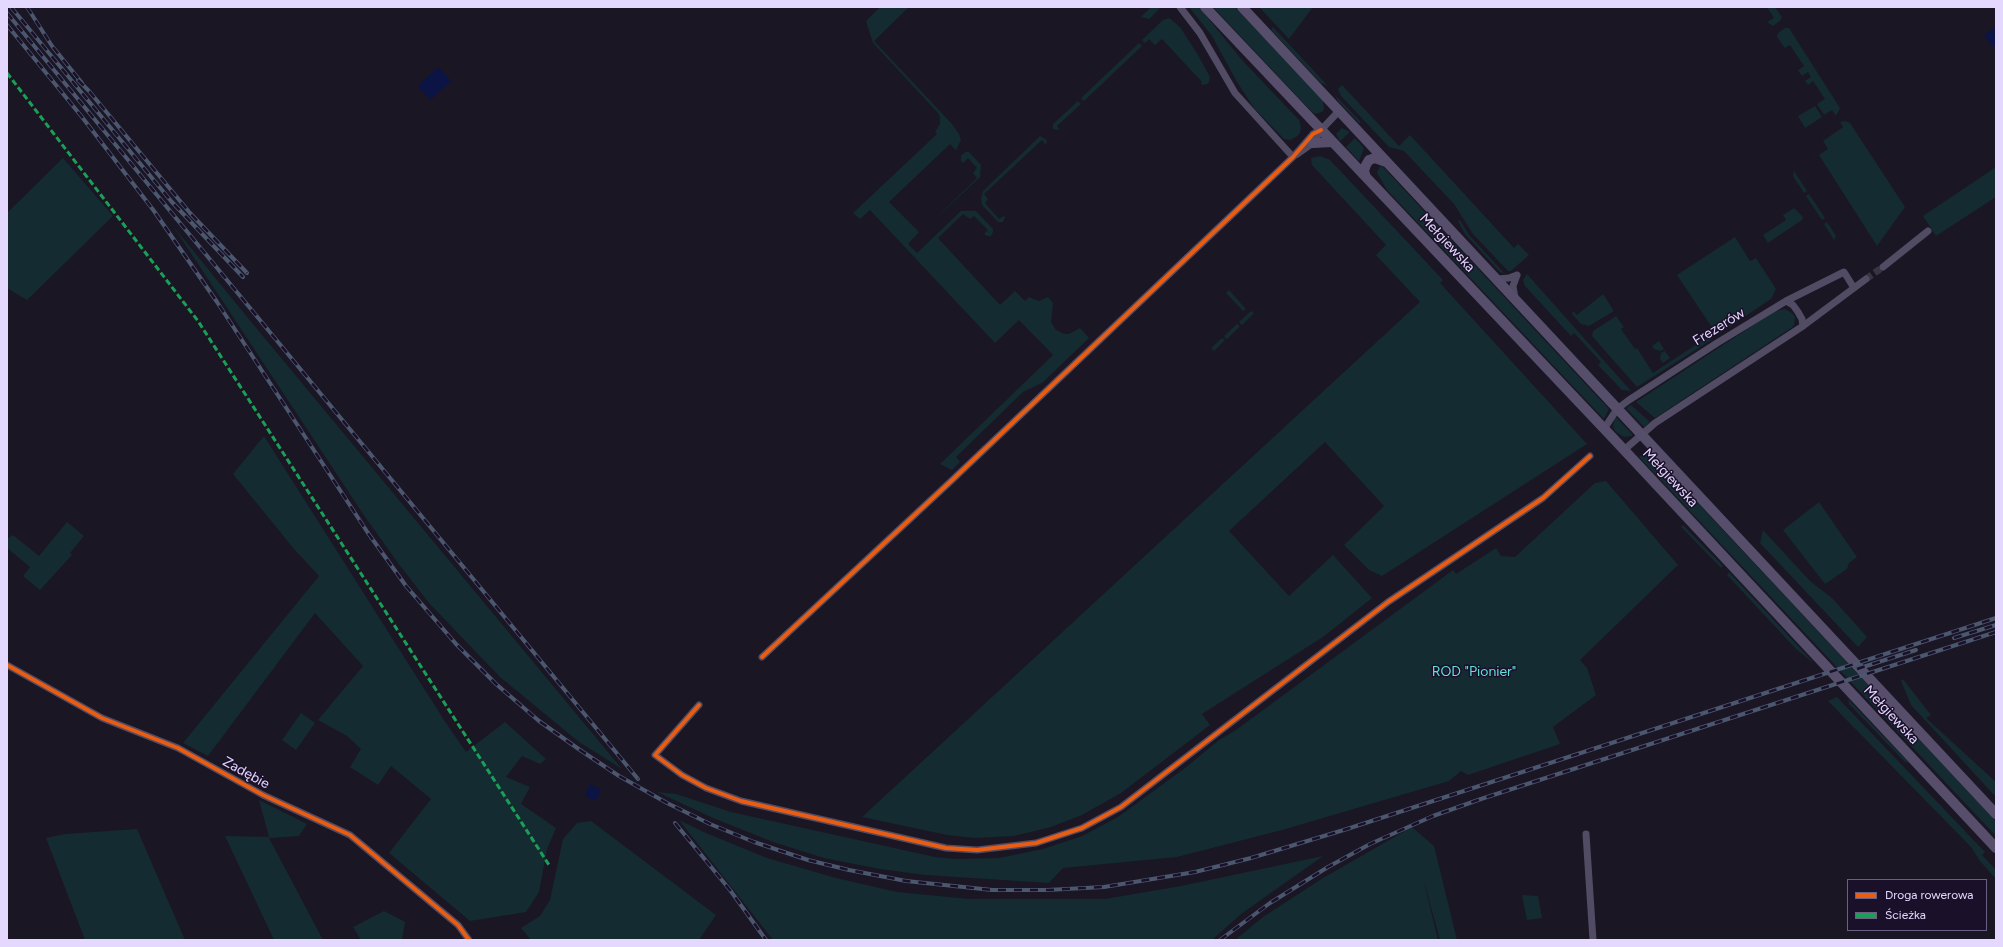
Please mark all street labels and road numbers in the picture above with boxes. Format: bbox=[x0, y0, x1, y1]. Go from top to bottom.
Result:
street label: Mełgiewska bbox=[1416, 210, 1478, 276]
street label: Frezerów bbox=[1690, 305, 1748, 349]
street label: Mełgiewska bbox=[1639, 445, 1701, 511]
street label: Mełgiewska bbox=[1860, 682, 1922, 748]
street label: Zadębie bbox=[220, 753, 272, 793]

